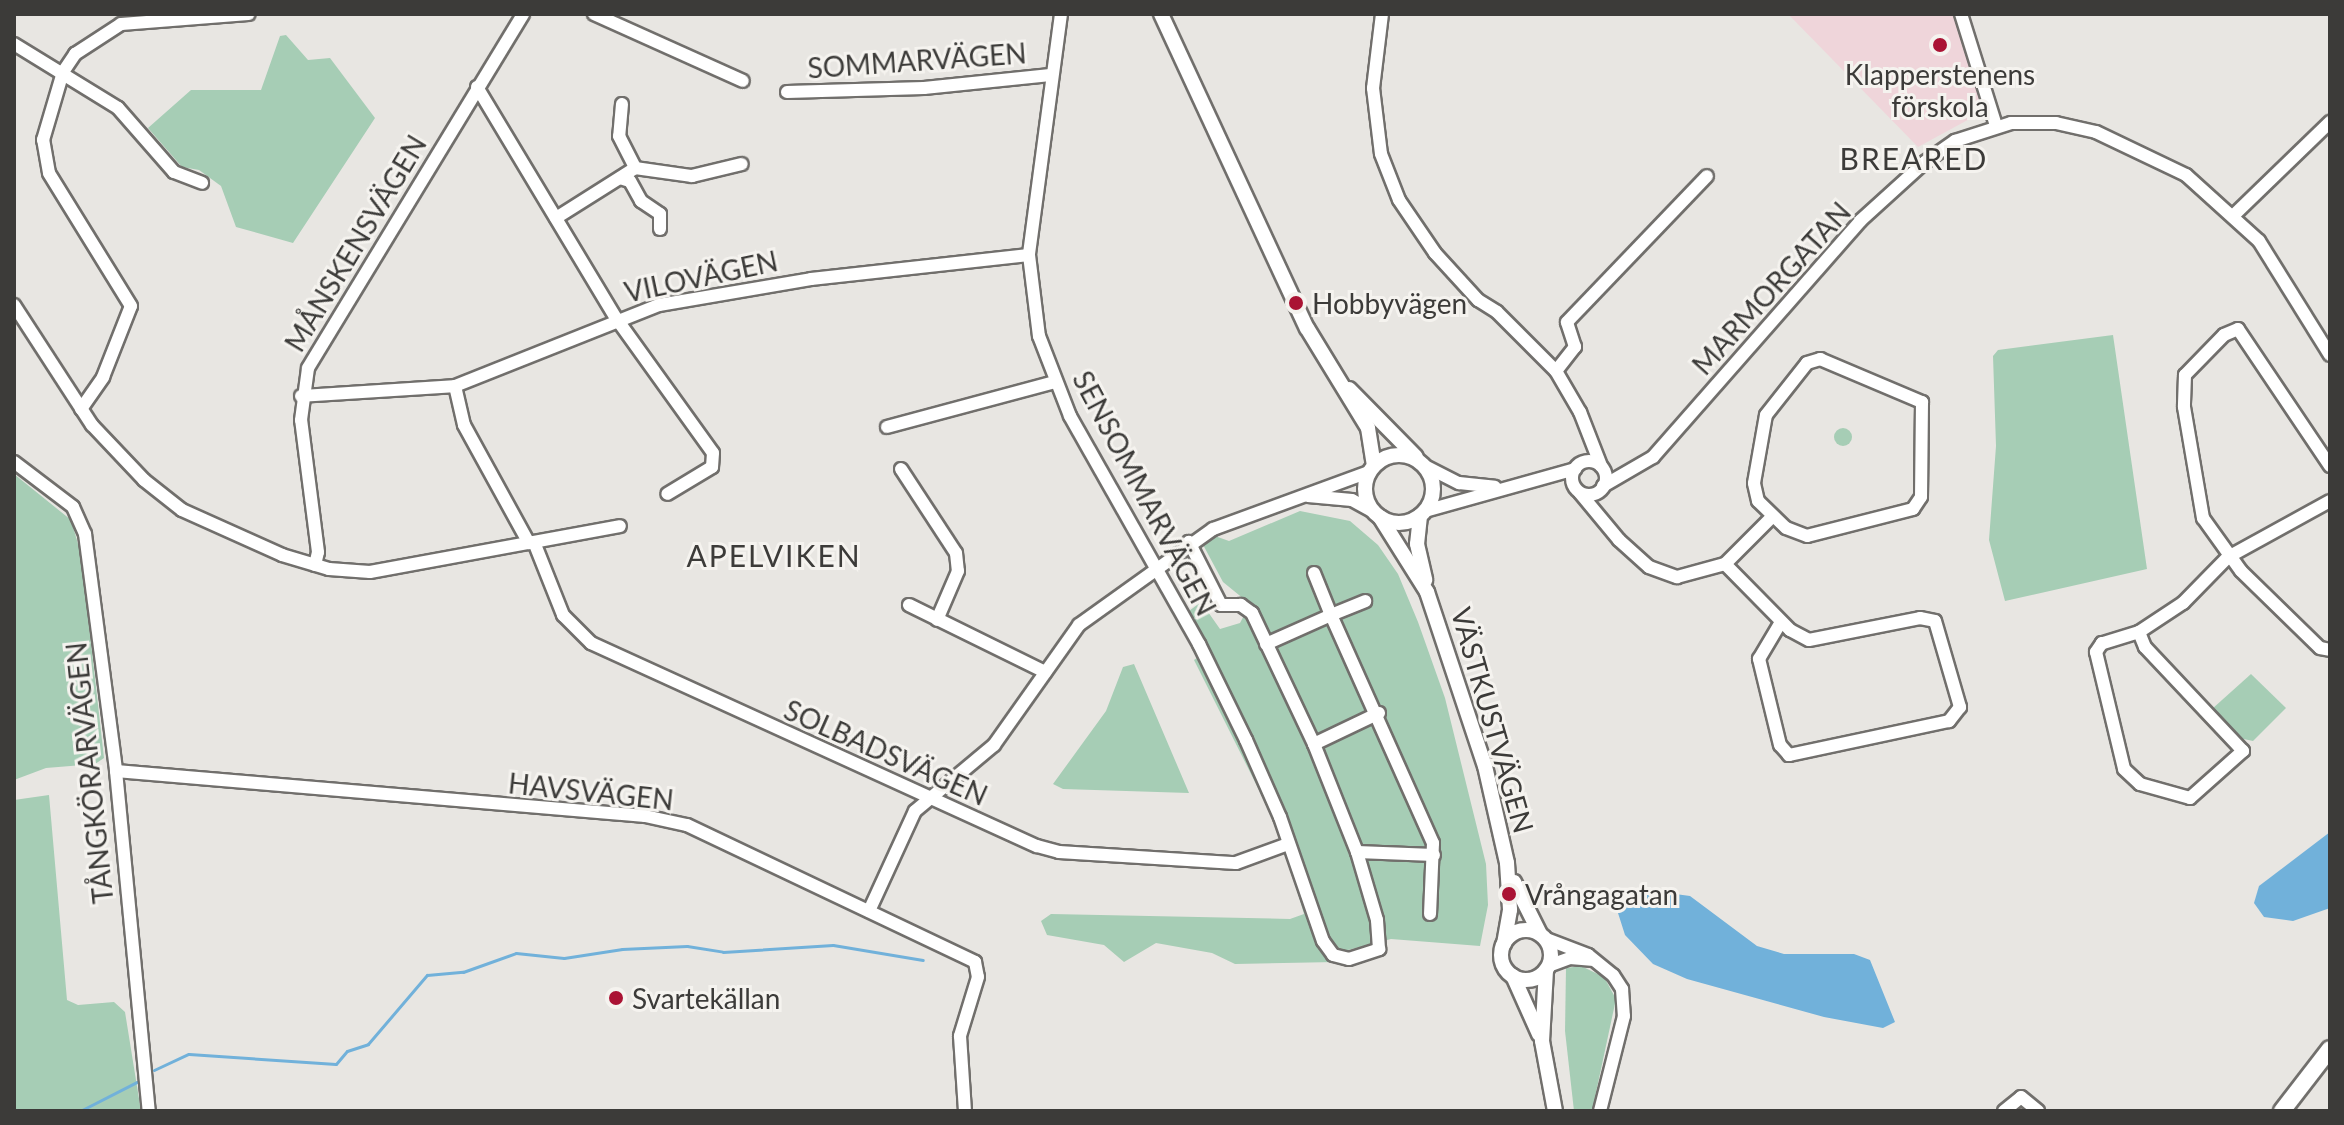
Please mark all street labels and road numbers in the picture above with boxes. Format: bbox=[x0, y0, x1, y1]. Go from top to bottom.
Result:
street label: SOMMARVÄGEN bbox=[806, 36, 1028, 84]
street label: MÅNSKENSVÄGEN bbox=[277, 129, 433, 357]
street label: MARMORGATAN bbox=[1685, 195, 1857, 381]
street label: VILOVÄGEN bbox=[621, 243, 781, 309]
street label: SENSOMMARVÄGEN bbox=[1066, 365, 1224, 621]
street label: VÄSTKUSTVÄGEN bbox=[1445, 603, 1541, 837]
street label: TÅNGKÖRARVÄGEN bbox=[59, 641, 119, 905]
street label: SOLBADSVÄGEN bbox=[779, 692, 993, 812]
street label: HAVSVÄGEN bbox=[507, 766, 675, 816]

